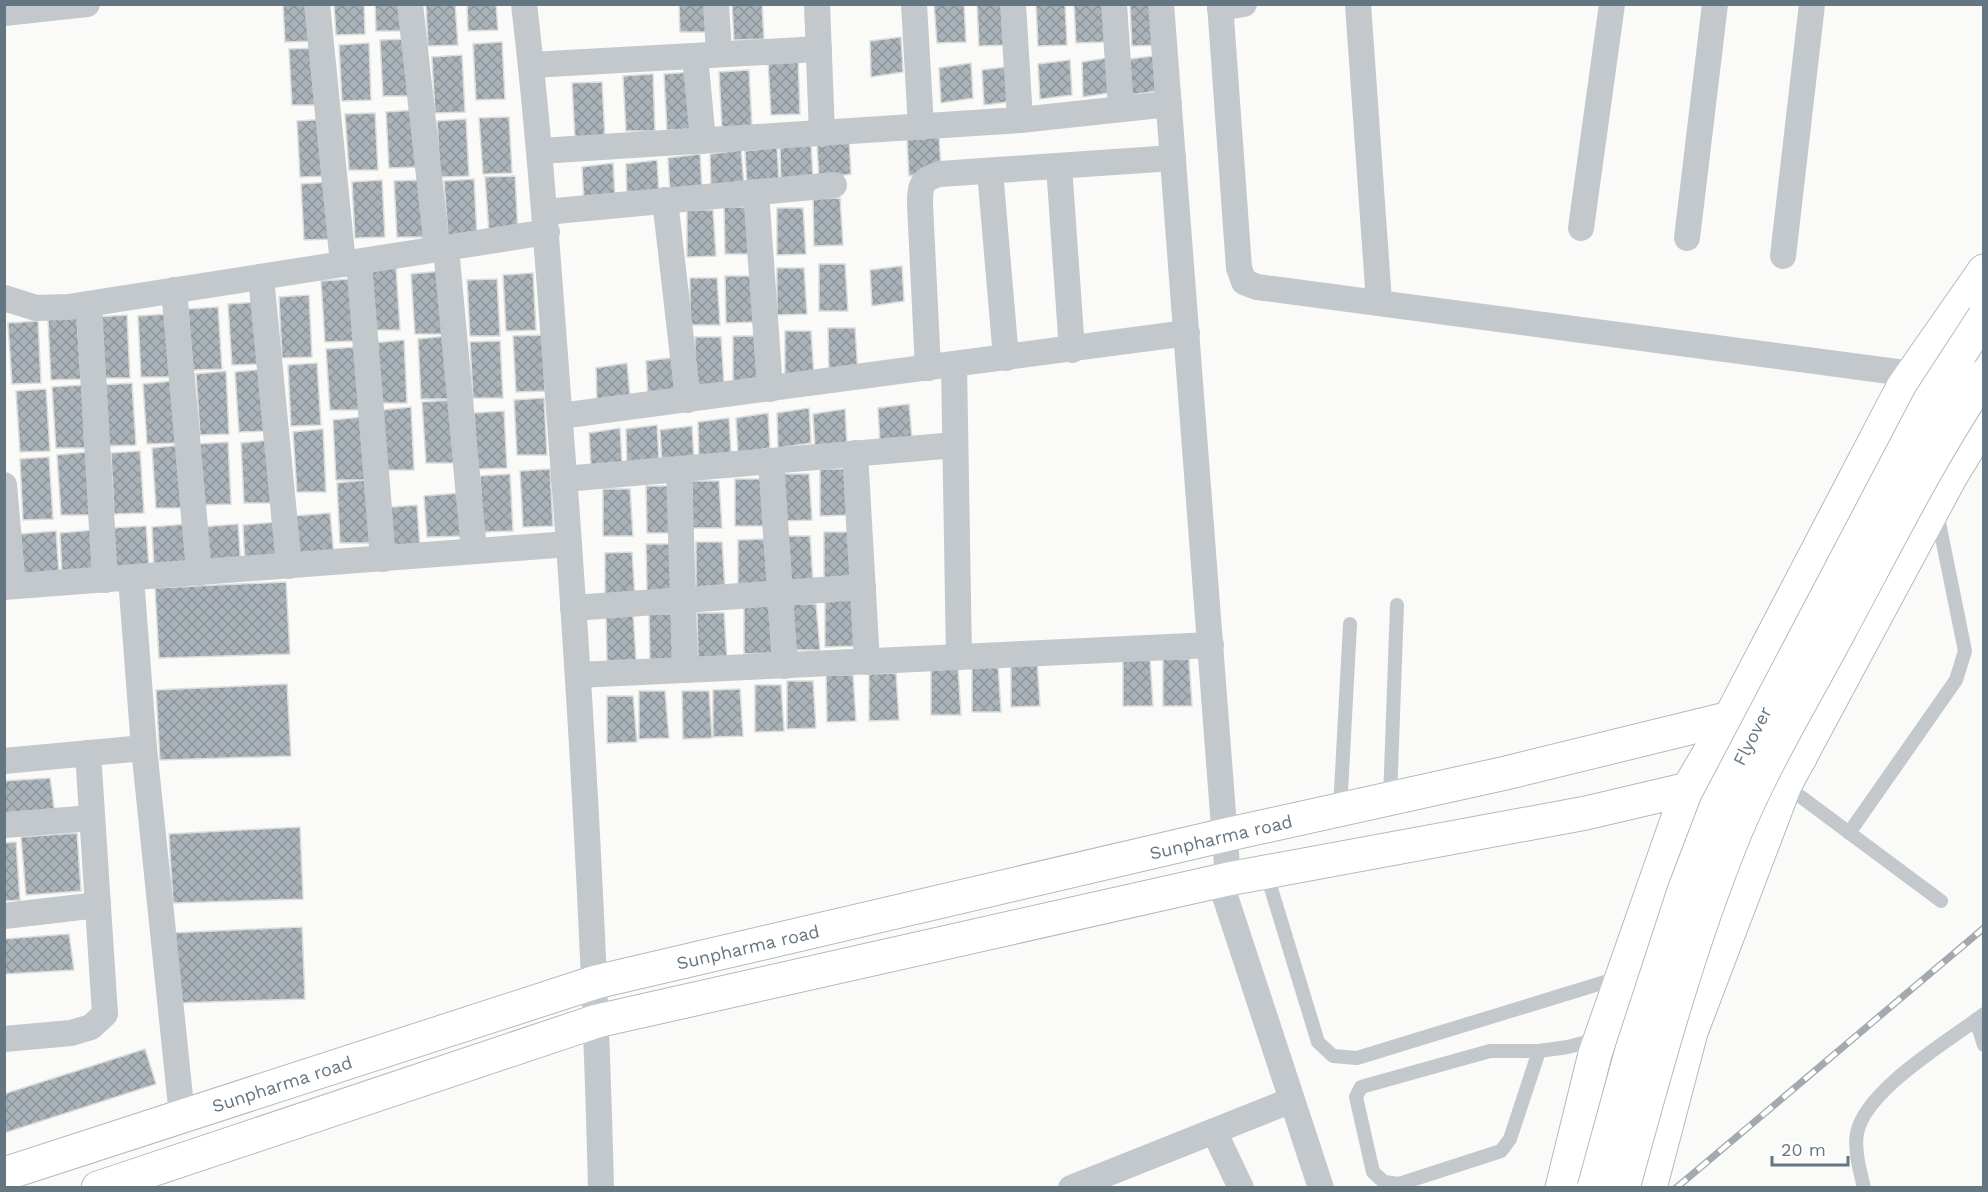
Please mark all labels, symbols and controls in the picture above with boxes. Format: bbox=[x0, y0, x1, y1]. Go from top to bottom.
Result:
street label: Flyover bbox=[1728, 703, 1776, 769]
street label: Sunpharma road bbox=[1147, 810, 1295, 864]
street label: Sunpharma road bbox=[674, 920, 822, 974]
street label: Sunpharma road bbox=[209, 1051, 355, 1117]
scale bar bbox=[1772, 1129, 1848, 1167]
text: 20 m bbox=[1781, 1139, 1826, 1160]

